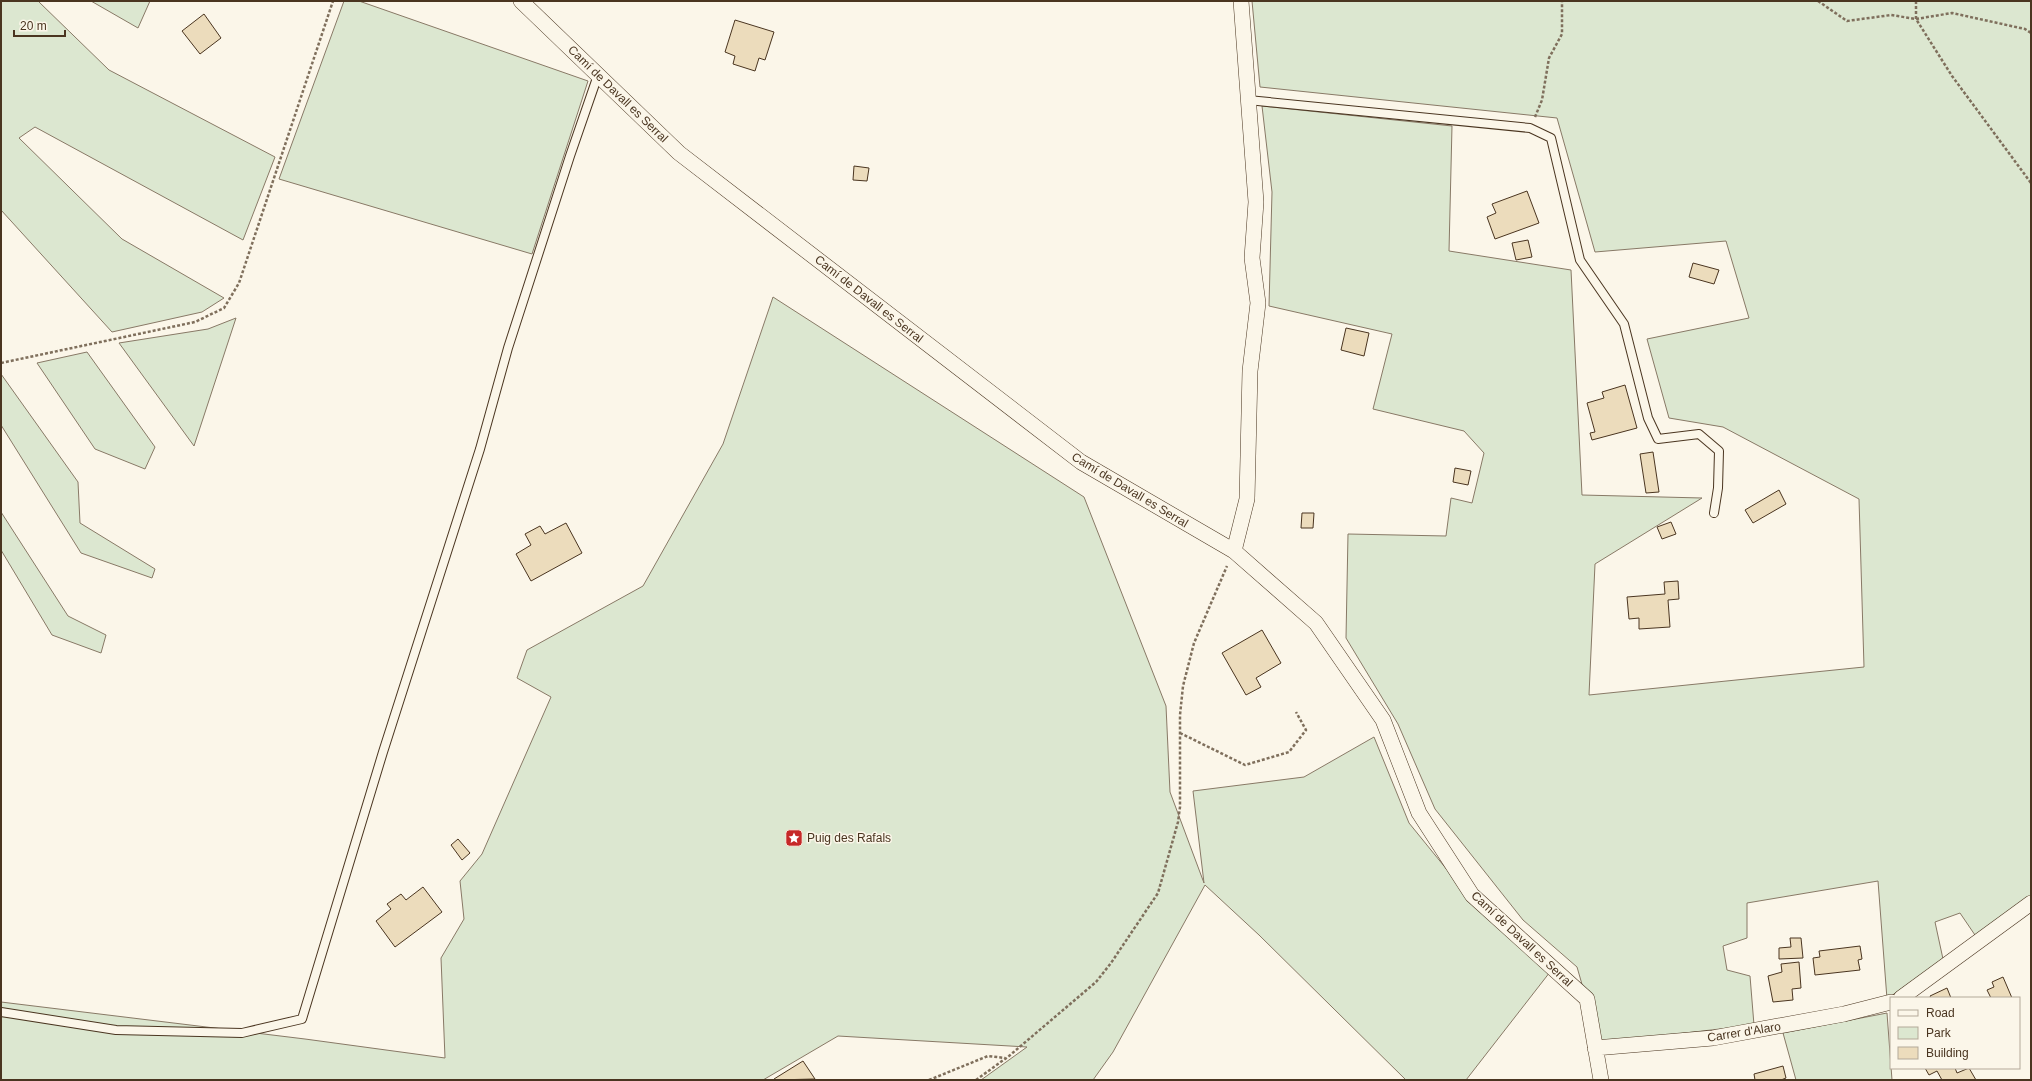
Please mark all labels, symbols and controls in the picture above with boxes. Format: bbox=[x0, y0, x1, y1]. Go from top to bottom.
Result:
scale bar bbox=[14, 12, 65, 38]
text: 20 m bbox=[20, 19, 47, 33]
street label: Camí de Davall es Serral bbox=[565, 43, 671, 145]
street label: Camí de Davall es Serral bbox=[812, 252, 926, 346]
street label: Camí de Davall es Serral bbox=[1069, 450, 1191, 530]
place icon: Puig des Rafals bbox=[784, 828, 804, 848]
place label: Puig des Rafals bbox=[807, 831, 891, 845]
street label: Camí de Davall es Serral bbox=[1468, 888, 1576, 990]
legend bbox=[1890, 997, 2020, 1069]
text: Road bbox=[1926, 1006, 1955, 1020]
street label: Carrer d'Alaro bbox=[1706, 1019, 1782, 1045]
text: Park bbox=[1926, 1026, 1952, 1040]
text: Building bbox=[1926, 1046, 1969, 1060]

